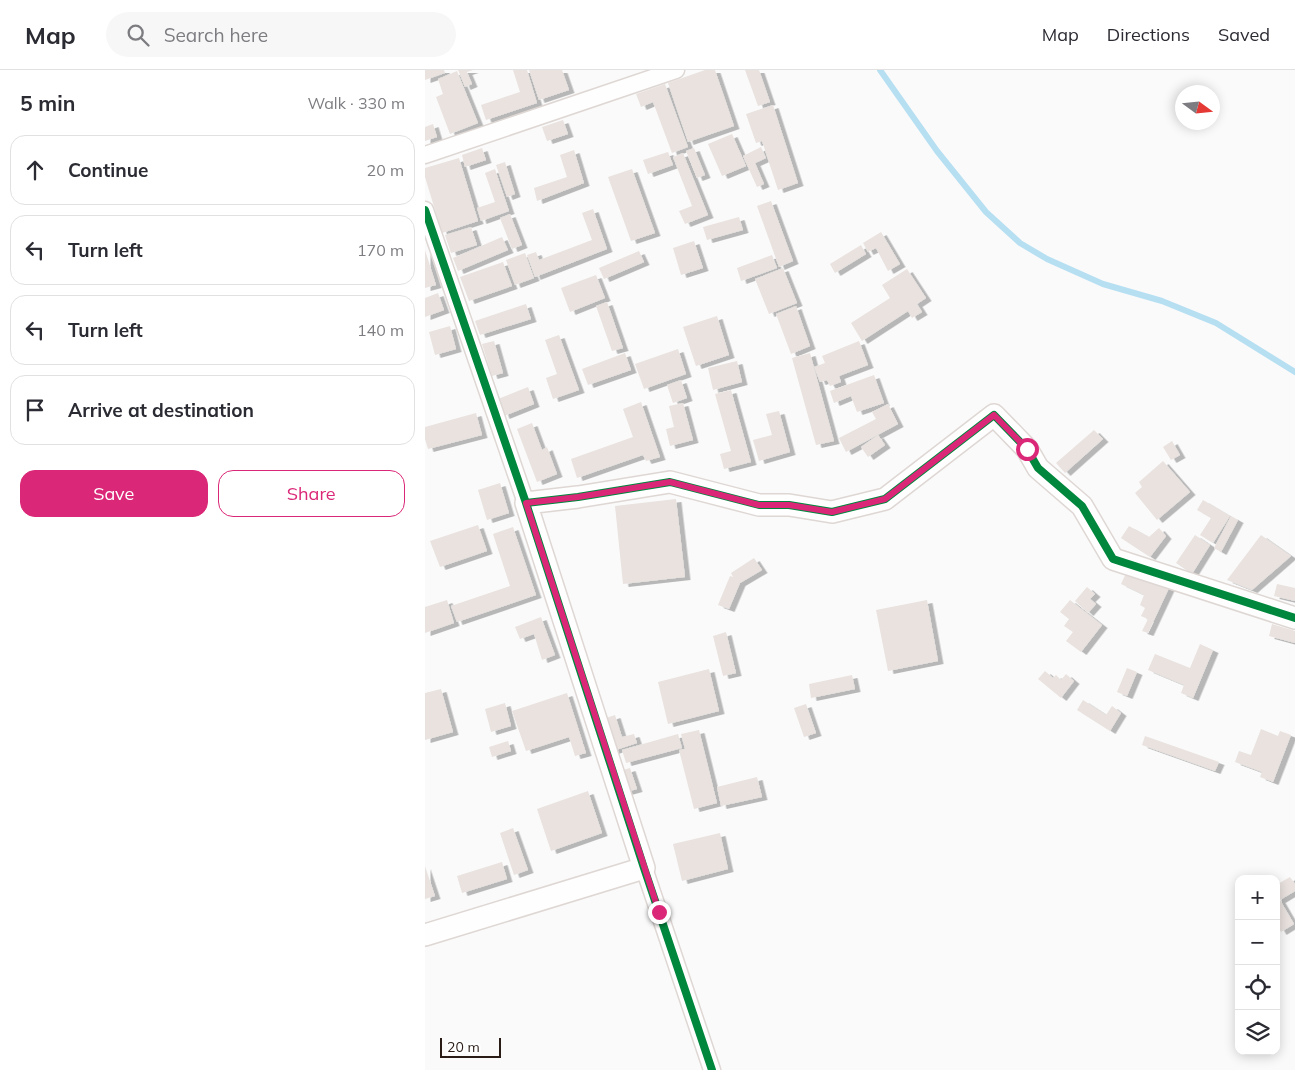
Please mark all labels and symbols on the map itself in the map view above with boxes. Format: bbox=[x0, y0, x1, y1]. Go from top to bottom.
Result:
north arrow bbox=[1175, 85, 1220, 130]
route start bbox=[1016, 438, 1039, 461]
route end bbox=[648, 901, 671, 924]
scale bar bbox=[440, 1035, 501, 1058]

